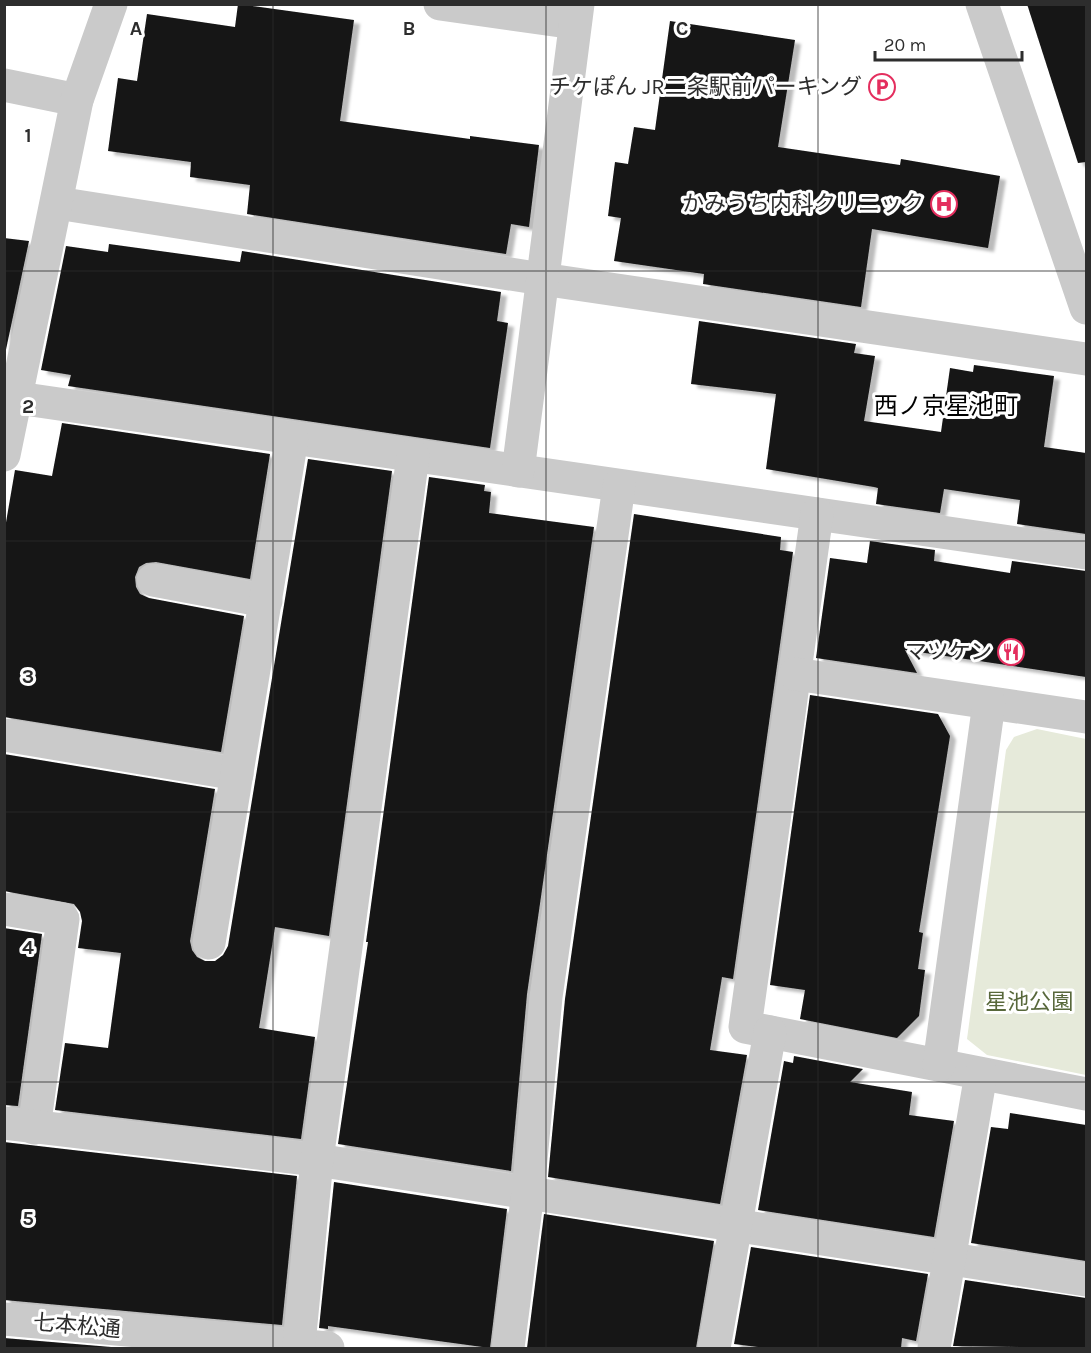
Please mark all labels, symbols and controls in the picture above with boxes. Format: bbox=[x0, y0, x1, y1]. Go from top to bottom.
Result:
text: A bbox=[130, 17, 143, 40]
text: B bbox=[403, 17, 415, 40]
text: C bbox=[676, 17, 688, 40]
scale bar bbox=[875, 24, 1022, 62]
text: 20 m bbox=[884, 34, 926, 56]
parking icon: チケぽん JR二条駅前パーキング bbox=[867, 72, 897, 102]
place label: チケぽん JR二条駅前パーキング bbox=[549, 74, 862, 100]
text: 1 bbox=[24, 124, 32, 147]
hospital icon: かみうち内科クリニック bbox=[929, 189, 959, 219]
place label: かみうち内科クリニック bbox=[682, 191, 924, 217]
district label: 西ノ京星池町 bbox=[874, 392, 1018, 420]
text: 2 bbox=[22, 395, 34, 418]
restaurant icon: マツケン bbox=[996, 637, 1026, 667]
place label: マツケン bbox=[905, 639, 992, 665]
text: 3 bbox=[22, 665, 34, 688]
text: 4 bbox=[22, 936, 34, 959]
park label: 星池公園 bbox=[985, 989, 1073, 1015]
text: 5 bbox=[22, 1207, 34, 1230]
street label: 七本松通 bbox=[32, 1309, 122, 1343]

